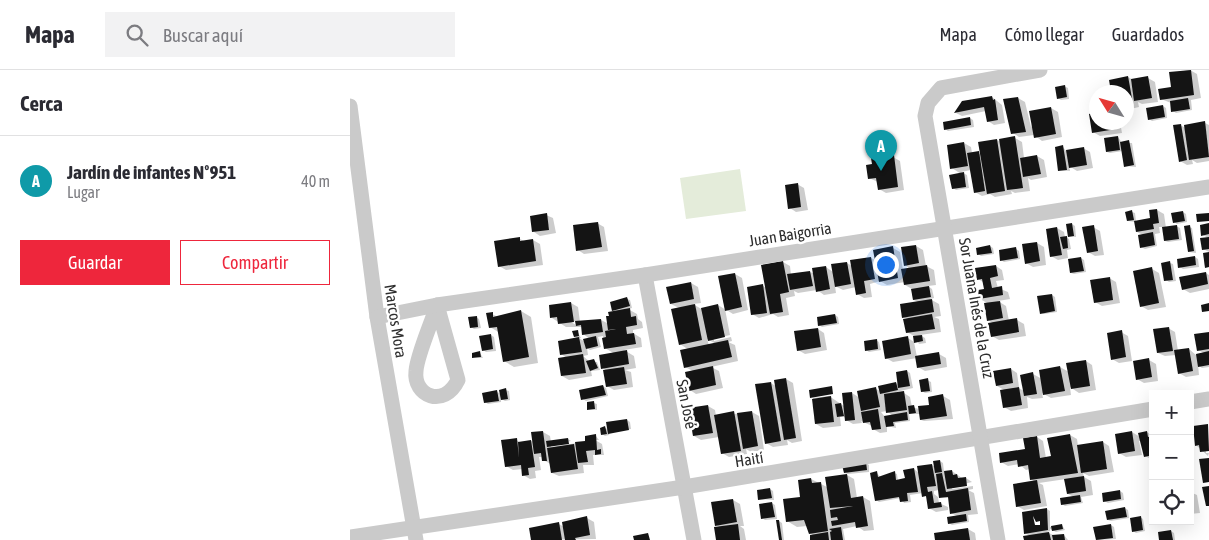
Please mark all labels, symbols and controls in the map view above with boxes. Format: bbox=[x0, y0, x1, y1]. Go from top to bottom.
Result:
search box bbox=[105, 12, 455, 57]
text: Mapa bbox=[25, 21, 75, 48]
icon: search bbox=[123, 21, 151, 49]
text: Buscar aquí bbox=[163, 24, 243, 46]
text: Mapa bbox=[939, 24, 977, 45]
text: Cómo llegar bbox=[1005, 24, 1084, 45]
text: Guardados bbox=[1112, 24, 1184, 45]
north arrow bbox=[1089, 85, 1134, 130]
text: Cerca bbox=[20, 91, 63, 115]
pin: A bbox=[865, 130, 897, 171]
text: Jardín de infantes Nº951 bbox=[67, 161, 236, 183]
text: A bbox=[32, 172, 40, 190]
text: 40 m bbox=[301, 172, 330, 190]
text: Lugar bbox=[67, 183, 100, 201]
street label: Juan Baigorria bbox=[747, 219, 833, 250]
street label: Sor Juana Inés de la Cruz bbox=[956, 236, 998, 380]
button: Guardar bbox=[20, 240, 170, 285]
button: Compartir bbox=[180, 240, 330, 285]
your location bbox=[873, 252, 899, 278]
street label: Marcos Mora bbox=[381, 283, 411, 359]
street label: San José bbox=[673, 378, 701, 430]
map controls bbox=[1149, 390, 1194, 525]
button: + bbox=[1149, 390, 1194, 435]
button: − bbox=[1149, 435, 1194, 480]
street label: Haití bbox=[733, 448, 765, 470]
button: locate bbox=[1149, 480, 1194, 525]

